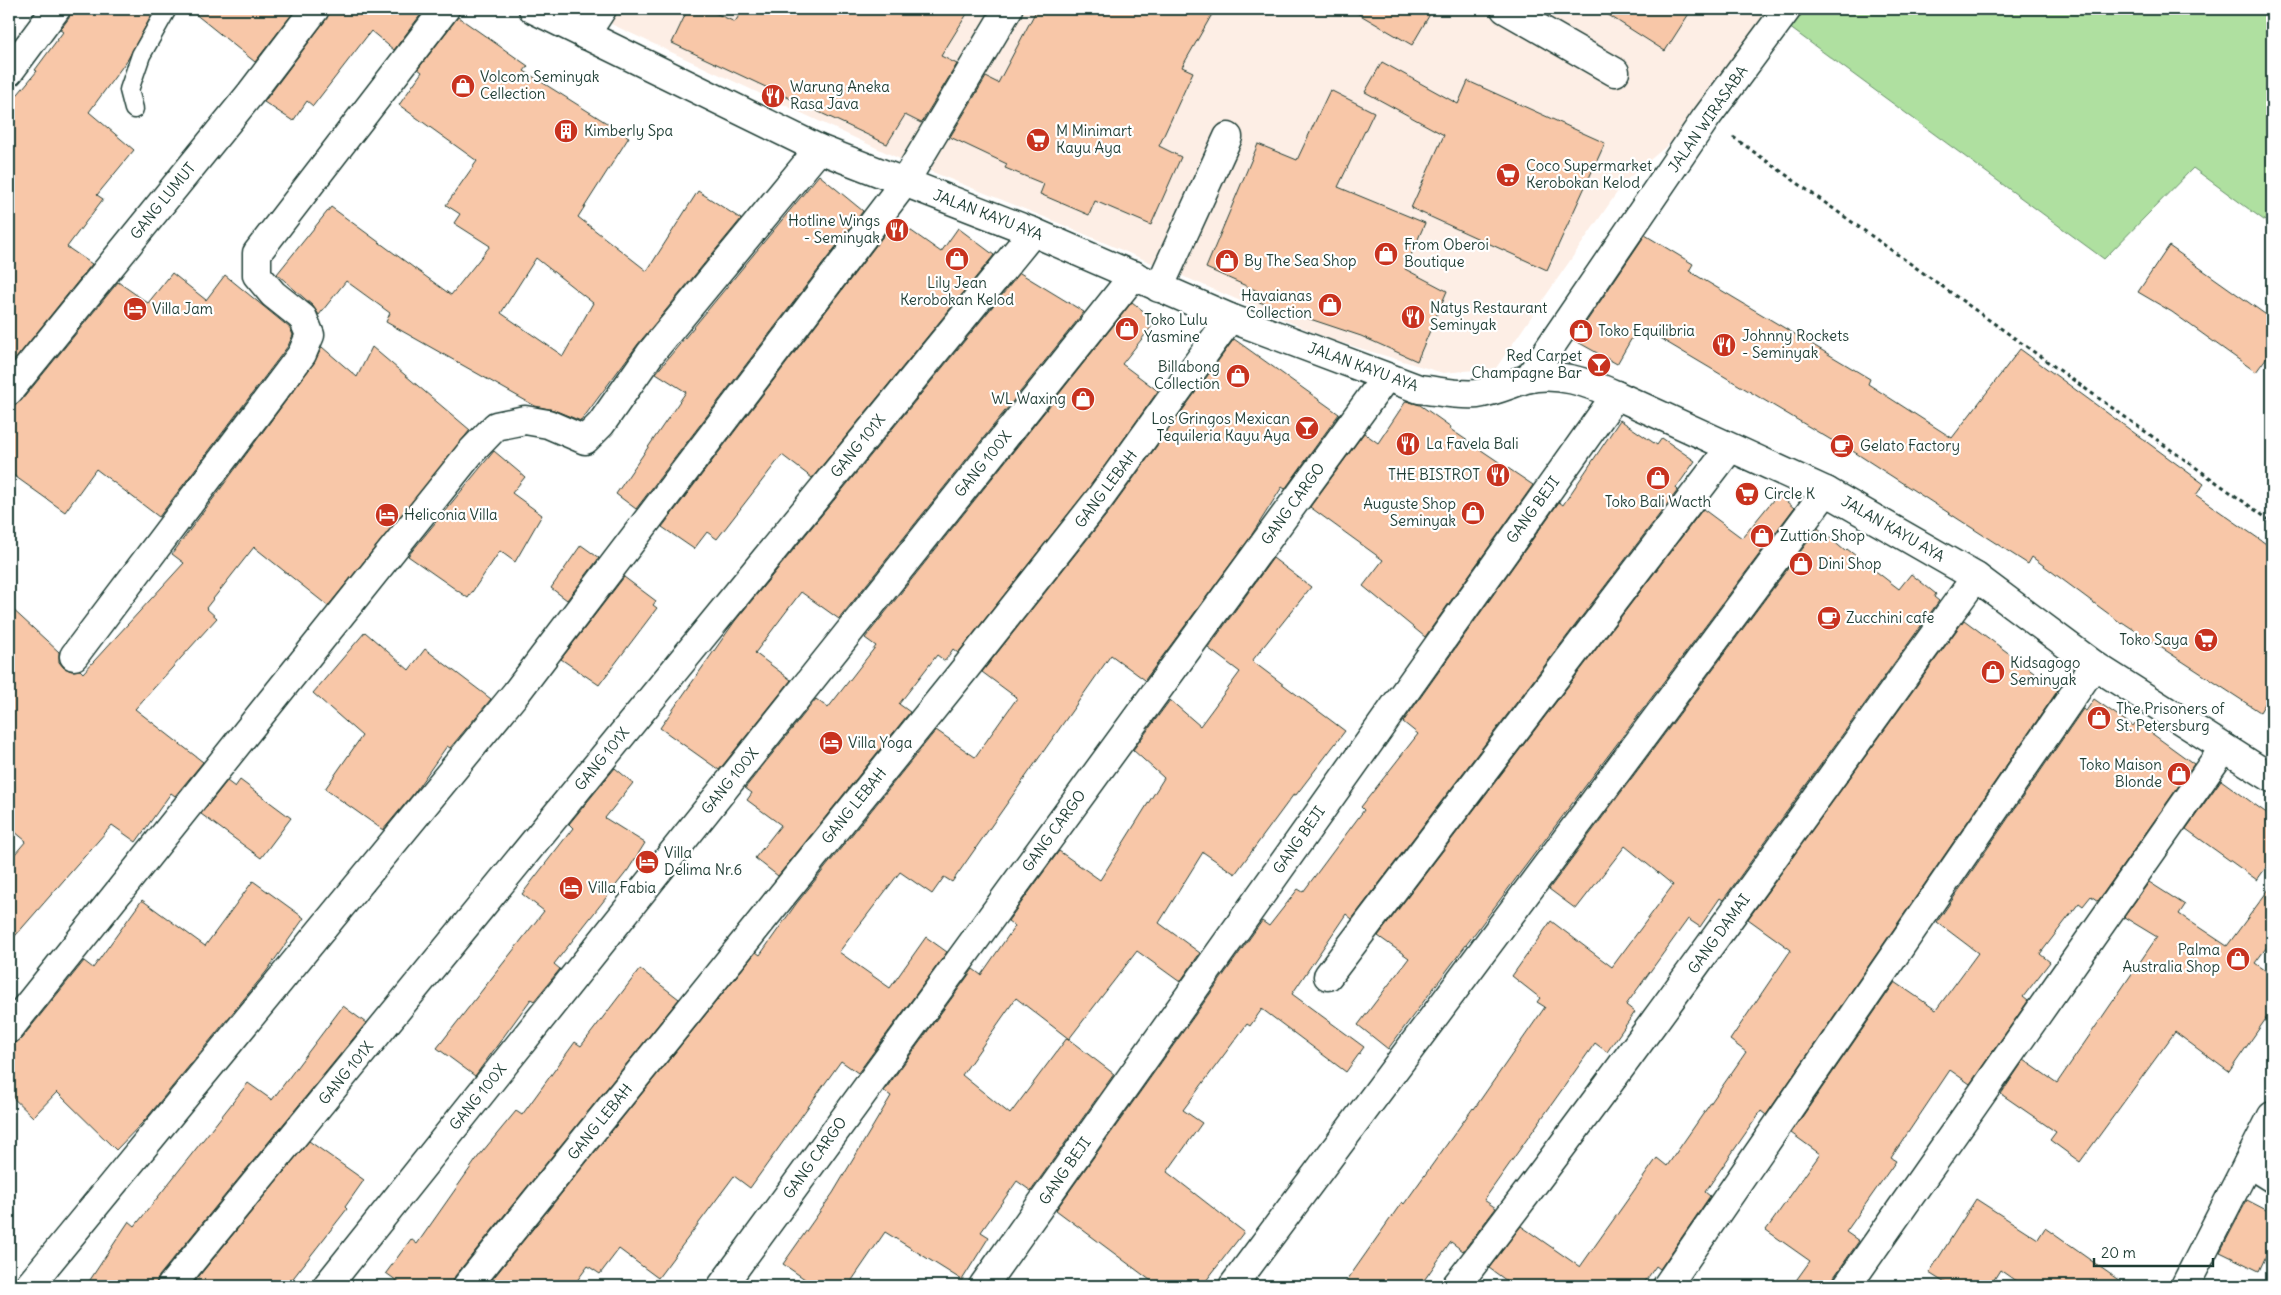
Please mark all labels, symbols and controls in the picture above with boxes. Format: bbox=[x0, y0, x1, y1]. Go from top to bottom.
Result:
street label: JALAN WIRASABA bbox=[1664, 61, 1752, 176]
place label: Volcom Seminyak Cellection bbox=[480, 67, 600, 103]
shop icon: Volcom Seminyak Cellection bbox=[450, 73, 476, 99]
place label: Warung Aneka Rasa Java bbox=[790, 77, 890, 113]
restaurant icon: Warung Aneka Rasa Java bbox=[760, 83, 786, 109]
building icon: Kimberly Spa bbox=[553, 118, 579, 144]
place label: Kimberly Spa bbox=[584, 121, 674, 140]
place label: M Minimart Kayu Aya bbox=[1056, 121, 1132, 157]
supermarket icon: M Minimart Kayu Aya bbox=[1025, 127, 1051, 153]
place label: Coco Supermarket Kerobokan Kelod bbox=[1526, 156, 1652, 192]
street label: GANG LUMUT bbox=[126, 158, 200, 243]
supermarket icon: Coco Supermarket Kerobokan Kelod bbox=[1495, 162, 1521, 188]
street label: JALAN KAYU AYA bbox=[931, 185, 1046, 244]
place label: Hotline Wings - Seminyak bbox=[788, 211, 880, 247]
restaurant icon: Hotline Wings - Seminyak bbox=[884, 217, 910, 243]
place label: From Oberoi Boutique bbox=[1404, 235, 1489, 271]
shop icon: From Oberoi Boutique bbox=[1373, 241, 1399, 267]
shop icon: Lily Jean Kerobokan Kelod bbox=[944, 246, 970, 272]
shop icon: By The Sea Shop bbox=[1214, 248, 1240, 274]
place label: By The Sea Shop bbox=[1244, 251, 1357, 270]
place label: Lily Jean Kerobokan Kelod bbox=[900, 273, 1014, 309]
place label: Havaianas Collection bbox=[1241, 286, 1312, 322]
shop icon: Havaianas Collection bbox=[1317, 292, 1343, 318]
hotel icon: Villa Jam bbox=[122, 296, 148, 322]
place label: Natys Restaurant Seminyak bbox=[1430, 298, 1547, 334]
place label: Villa Jam bbox=[152, 299, 213, 318]
restaurant icon: Natys Restaurant Seminyak bbox=[1400, 304, 1426, 330]
place label: Toko Lulu Yasmine bbox=[1144, 310, 1208, 346]
shop icon: Toko Lulu Yasmine bbox=[1114, 316, 1140, 342]
shop icon: Toko Equilibria bbox=[1568, 318, 1594, 344]
place label: Toko Equilibria bbox=[1598, 321, 1695, 340]
place label: Johnny Rockets - Seminyak bbox=[1742, 326, 1849, 362]
restaurant icon: Johnny Rockets - Seminyak bbox=[1711, 332, 1737, 358]
street label: JALAN KAYU AYA bbox=[1305, 338, 1421, 395]
place label: Red Carpet Champagne Bar bbox=[1471, 346, 1582, 382]
bar icon: Red Carpet Champagne Bar bbox=[1586, 352, 1612, 378]
place label: Billabong Collection bbox=[1154, 357, 1220, 393]
shop icon: Billabong Collection bbox=[1225, 363, 1251, 389]
shop icon: WL Waxing bbox=[1070, 386, 1096, 412]
place label: WL Waxing bbox=[991, 389, 1066, 408]
place label: Los Gringos Mexican Tequileria Kayu Aya bbox=[1151, 409, 1290, 445]
street label: GANG 101X bbox=[826, 410, 889, 481]
bar icon: Los Gringos Mexican Tequileria Kayu Aya bbox=[1294, 415, 1320, 441]
street label: GANG 100X bbox=[950, 426, 1016, 501]
restaurant icon: La Favela Bali bbox=[1395, 431, 1421, 457]
cafe icon: Gelato Factory bbox=[1829, 433, 1855, 459]
place label: La Favela Bali bbox=[1426, 434, 1519, 453]
place label: Gelato Factory bbox=[1860, 436, 1960, 455]
street label: GANG LEBAH bbox=[1070, 446, 1141, 531]
street label: GANG CARGO bbox=[1257, 459, 1329, 548]
restaurant icon: THE BISTROT bbox=[1485, 462, 1511, 488]
place label: THE BISTROT bbox=[1388, 465, 1480, 484]
shop icon: Toko Bali Wacth bbox=[1645, 465, 1671, 491]
street label: GANG BEJI bbox=[1502, 472, 1563, 547]
supermarket icon: Circle K bbox=[1734, 481, 1760, 507]
place label: Circle K bbox=[1764, 484, 1816, 503]
street label: JALAN KAYU AYA bbox=[1838, 491, 1948, 566]
place label: Toko Bali Wacth bbox=[1605, 492, 1712, 511]
place label: Auguste Shop Seminyak bbox=[1363, 494, 1456, 530]
shop icon: Auguste Shop Seminyak bbox=[1460, 500, 1486, 526]
hotel icon: Heliconia Villa bbox=[374, 502, 400, 528]
place label: Heliconia Villa bbox=[404, 505, 498, 524]
shop icon: Zuttion Shop bbox=[1749, 523, 1775, 549]
place label: Zuttion Shop bbox=[1780, 526, 1865, 545]
shop icon: Dini Shop bbox=[1788, 551, 1814, 577]
place label: Dini Shop bbox=[1818, 554, 1882, 573]
cafe icon: Zucchini cafe bbox=[1816, 605, 1842, 631]
place label: Zucchini cafe bbox=[1846, 608, 1934, 627]
supermarket icon: Toko Saya bbox=[2193, 627, 2219, 653]
place label: Toko Saya bbox=[2119, 630, 2188, 649]
place label: Kidsagogo Seminyak bbox=[2010, 653, 2080, 689]
shop icon: Kidsagogo Seminyak bbox=[1980, 659, 2006, 685]
place label: The Prisoners of St. Petersburg bbox=[2116, 699, 2226, 735]
shop icon: The Prisoners of St. Petersburg bbox=[2086, 705, 2112, 731]
street label: GANG 101X bbox=[570, 723, 633, 794]
hotel icon: Villa Yoga bbox=[818, 730, 844, 756]
place label: Villa Yoga bbox=[848, 733, 913, 752]
street label: GANG 100X bbox=[697, 743, 763, 818]
place label: Toko Maison Blonde bbox=[2079, 755, 2162, 791]
shop icon: Toko Maison Blonde bbox=[2166, 761, 2192, 787]
street label: GANG LEBAH bbox=[817, 764, 890, 848]
street label: GANG CARGO bbox=[1018, 786, 1090, 875]
street label: GANG BEJI bbox=[1268, 802, 1329, 877]
place label: Villa Delima Nr.6 bbox=[664, 843, 742, 879]
hotel icon: Villa Delima Nr.6 bbox=[634, 849, 660, 875]
hotel icon: Villa Fabia bbox=[558, 875, 584, 901]
place label: Villa Fabia bbox=[588, 878, 657, 897]
street label: GANG DAMAI bbox=[1683, 890, 1754, 977]
place label: Palma Australia Shop bbox=[2122, 940, 2220, 976]
shop icon: Palma Australia Shop bbox=[2225, 946, 2251, 972]
street label: GANG 101X bbox=[314, 1037, 377, 1108]
street label: GANG 100X bbox=[445, 1059, 511, 1134]
street label: GANG LEBAH bbox=[563, 1080, 636, 1164]
street label: GANG CARGO bbox=[779, 1113, 851, 1202]
street label: GANG BEJI bbox=[1034, 1133, 1095, 1208]
scale bar bbox=[2094, 1235, 2212, 1267]
text: 20 m bbox=[2101, 1243, 2136, 1262]

